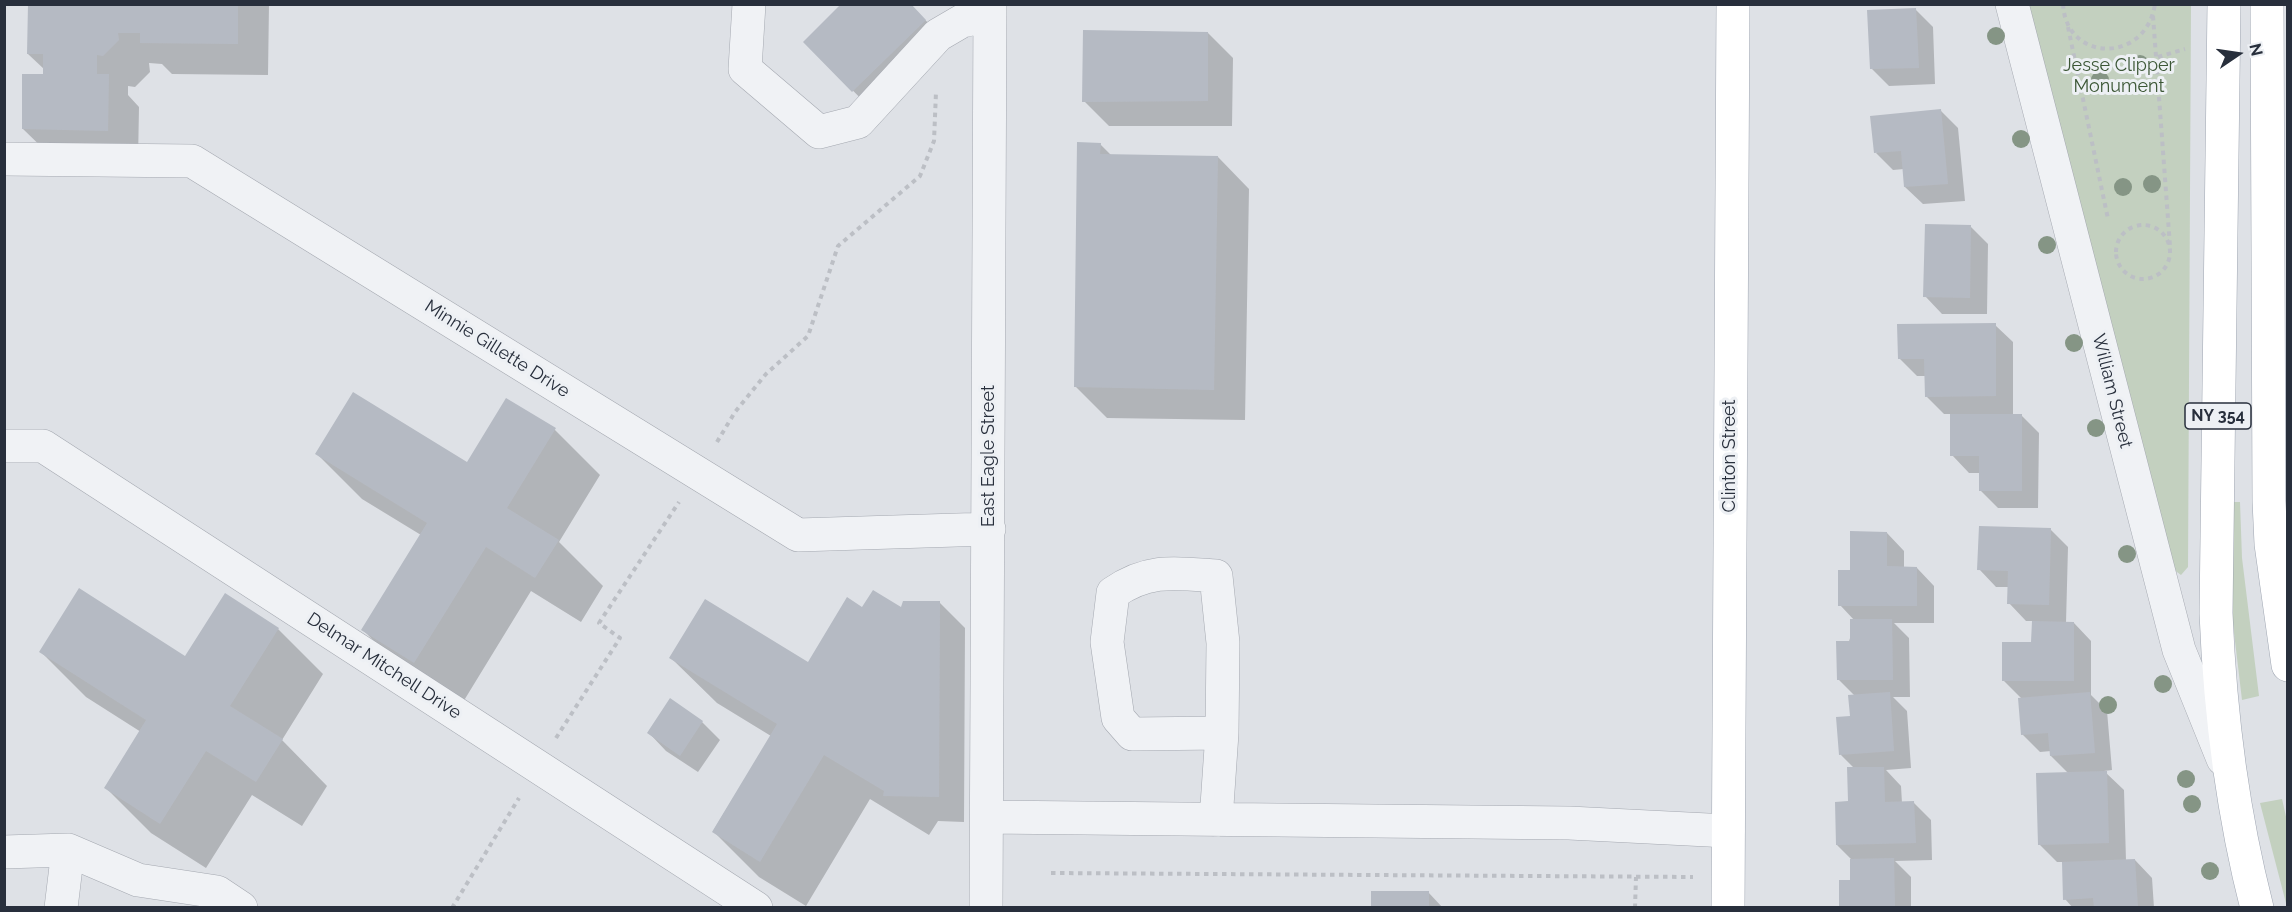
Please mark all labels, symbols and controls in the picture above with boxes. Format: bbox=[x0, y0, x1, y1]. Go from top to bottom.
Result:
north arrow bbox=[2208, 24, 2268, 84]
text: N bbox=[2245, 42, 2267, 58]
park label: Jesse Clipper Monument bbox=[2063, 55, 2175, 98]
street label: Minnie Gillette Drive bbox=[421, 296, 573, 402]
street label: William Street bbox=[2087, 331, 2137, 451]
street label: East Eagle Street bbox=[978, 385, 1000, 527]
street label: Clinton Street bbox=[1719, 399, 1741, 513]
road number: NY 354 bbox=[2185, 403, 2251, 429]
street label: Delmar Mitchell Drive bbox=[303, 608, 465, 724]

